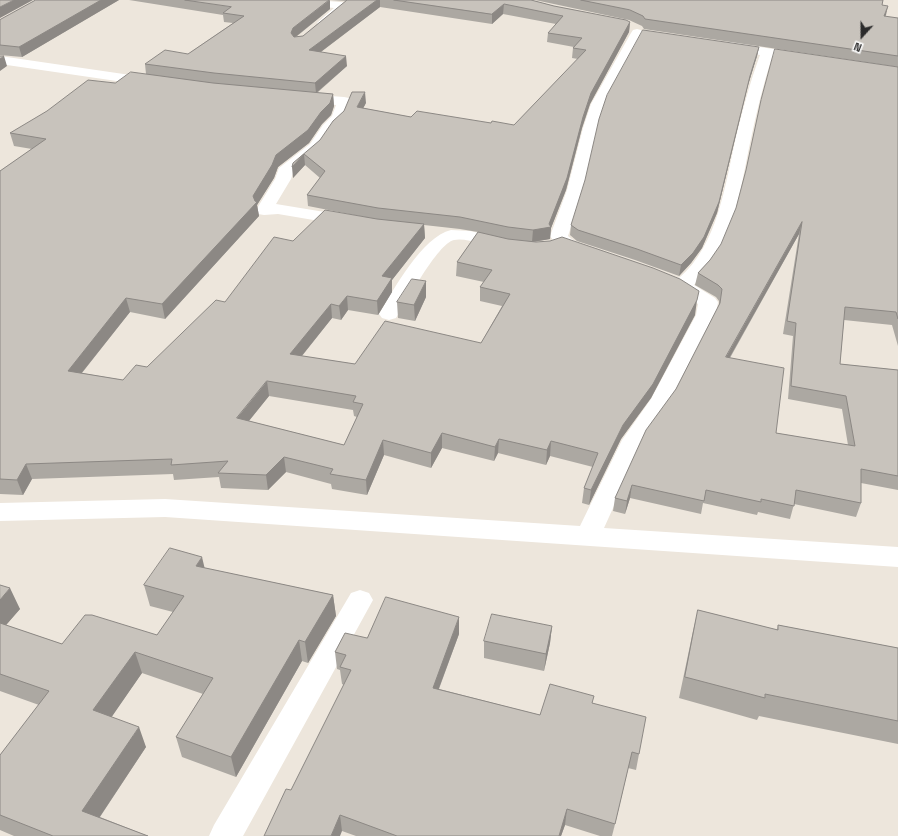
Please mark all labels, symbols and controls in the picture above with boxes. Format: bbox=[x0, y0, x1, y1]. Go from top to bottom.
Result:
north arrow bbox=[842, 16, 882, 56]
text: N bbox=[852, 39, 864, 55]

